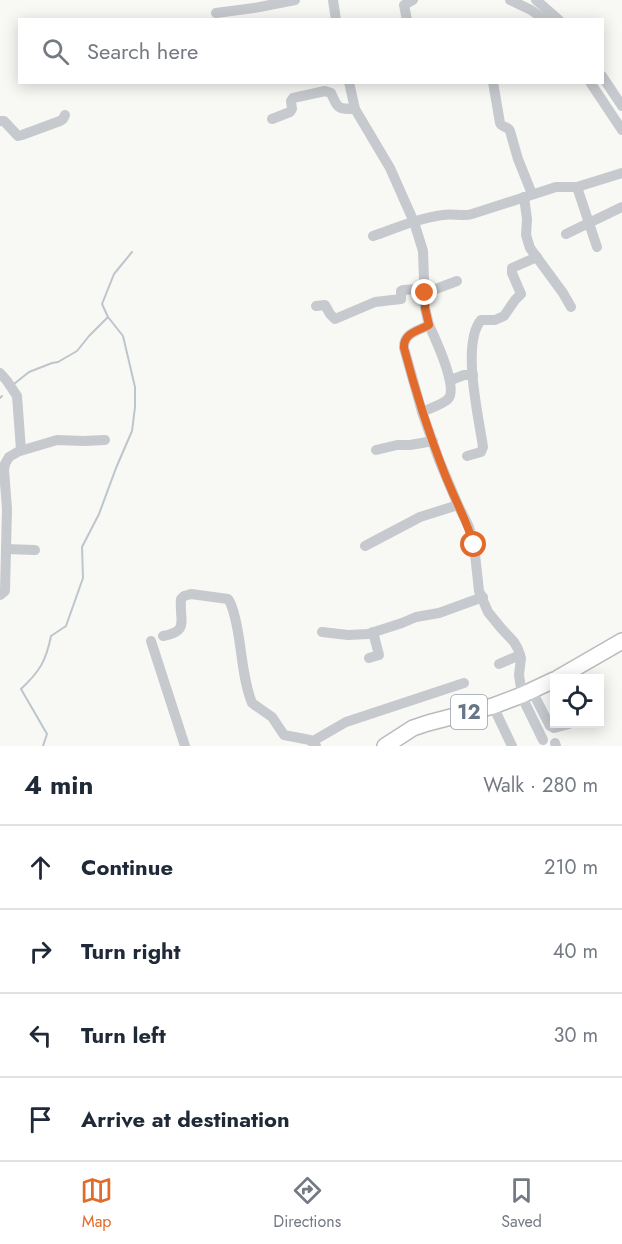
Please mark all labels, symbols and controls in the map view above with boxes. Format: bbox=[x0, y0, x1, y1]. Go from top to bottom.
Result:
search box bbox=[18, 18, 604, 84]
icon: search bbox=[39, 35, 72, 68]
text: Search here bbox=[87, 35, 198, 67]
route end bbox=[411, 279, 437, 305]
route start bbox=[460, 531, 486, 557]
map controls bbox=[550, 674, 604, 728]
button: locate bbox=[550, 674, 604, 728]
road number: 12 bbox=[451, 695, 487, 729]
text: 4 min bbox=[24, 766, 93, 804]
text: Walk · 280 m bbox=[483, 771, 598, 800]
icon: ahead bbox=[24, 851, 57, 884]
text: Continue bbox=[81, 851, 173, 883]
text: 210 m bbox=[544, 853, 598, 882]
icon: right bbox=[24, 935, 57, 968]
text: Turn right bbox=[81, 935, 181, 967]
text: 40 m bbox=[553, 937, 598, 966]
icon: left bbox=[24, 1019, 57, 1052]
text: Turn left bbox=[81, 1019, 166, 1051]
text: 30 m bbox=[553, 1021, 598, 1050]
icon: arrive bbox=[24, 1103, 57, 1136]
text: Arrive at destination bbox=[81, 1103, 290, 1135]
tab: Map bbox=[80, 1174, 113, 1233]
tab: Directions bbox=[273, 1174, 341, 1233]
tab: Saved bbox=[501, 1174, 542, 1233]

